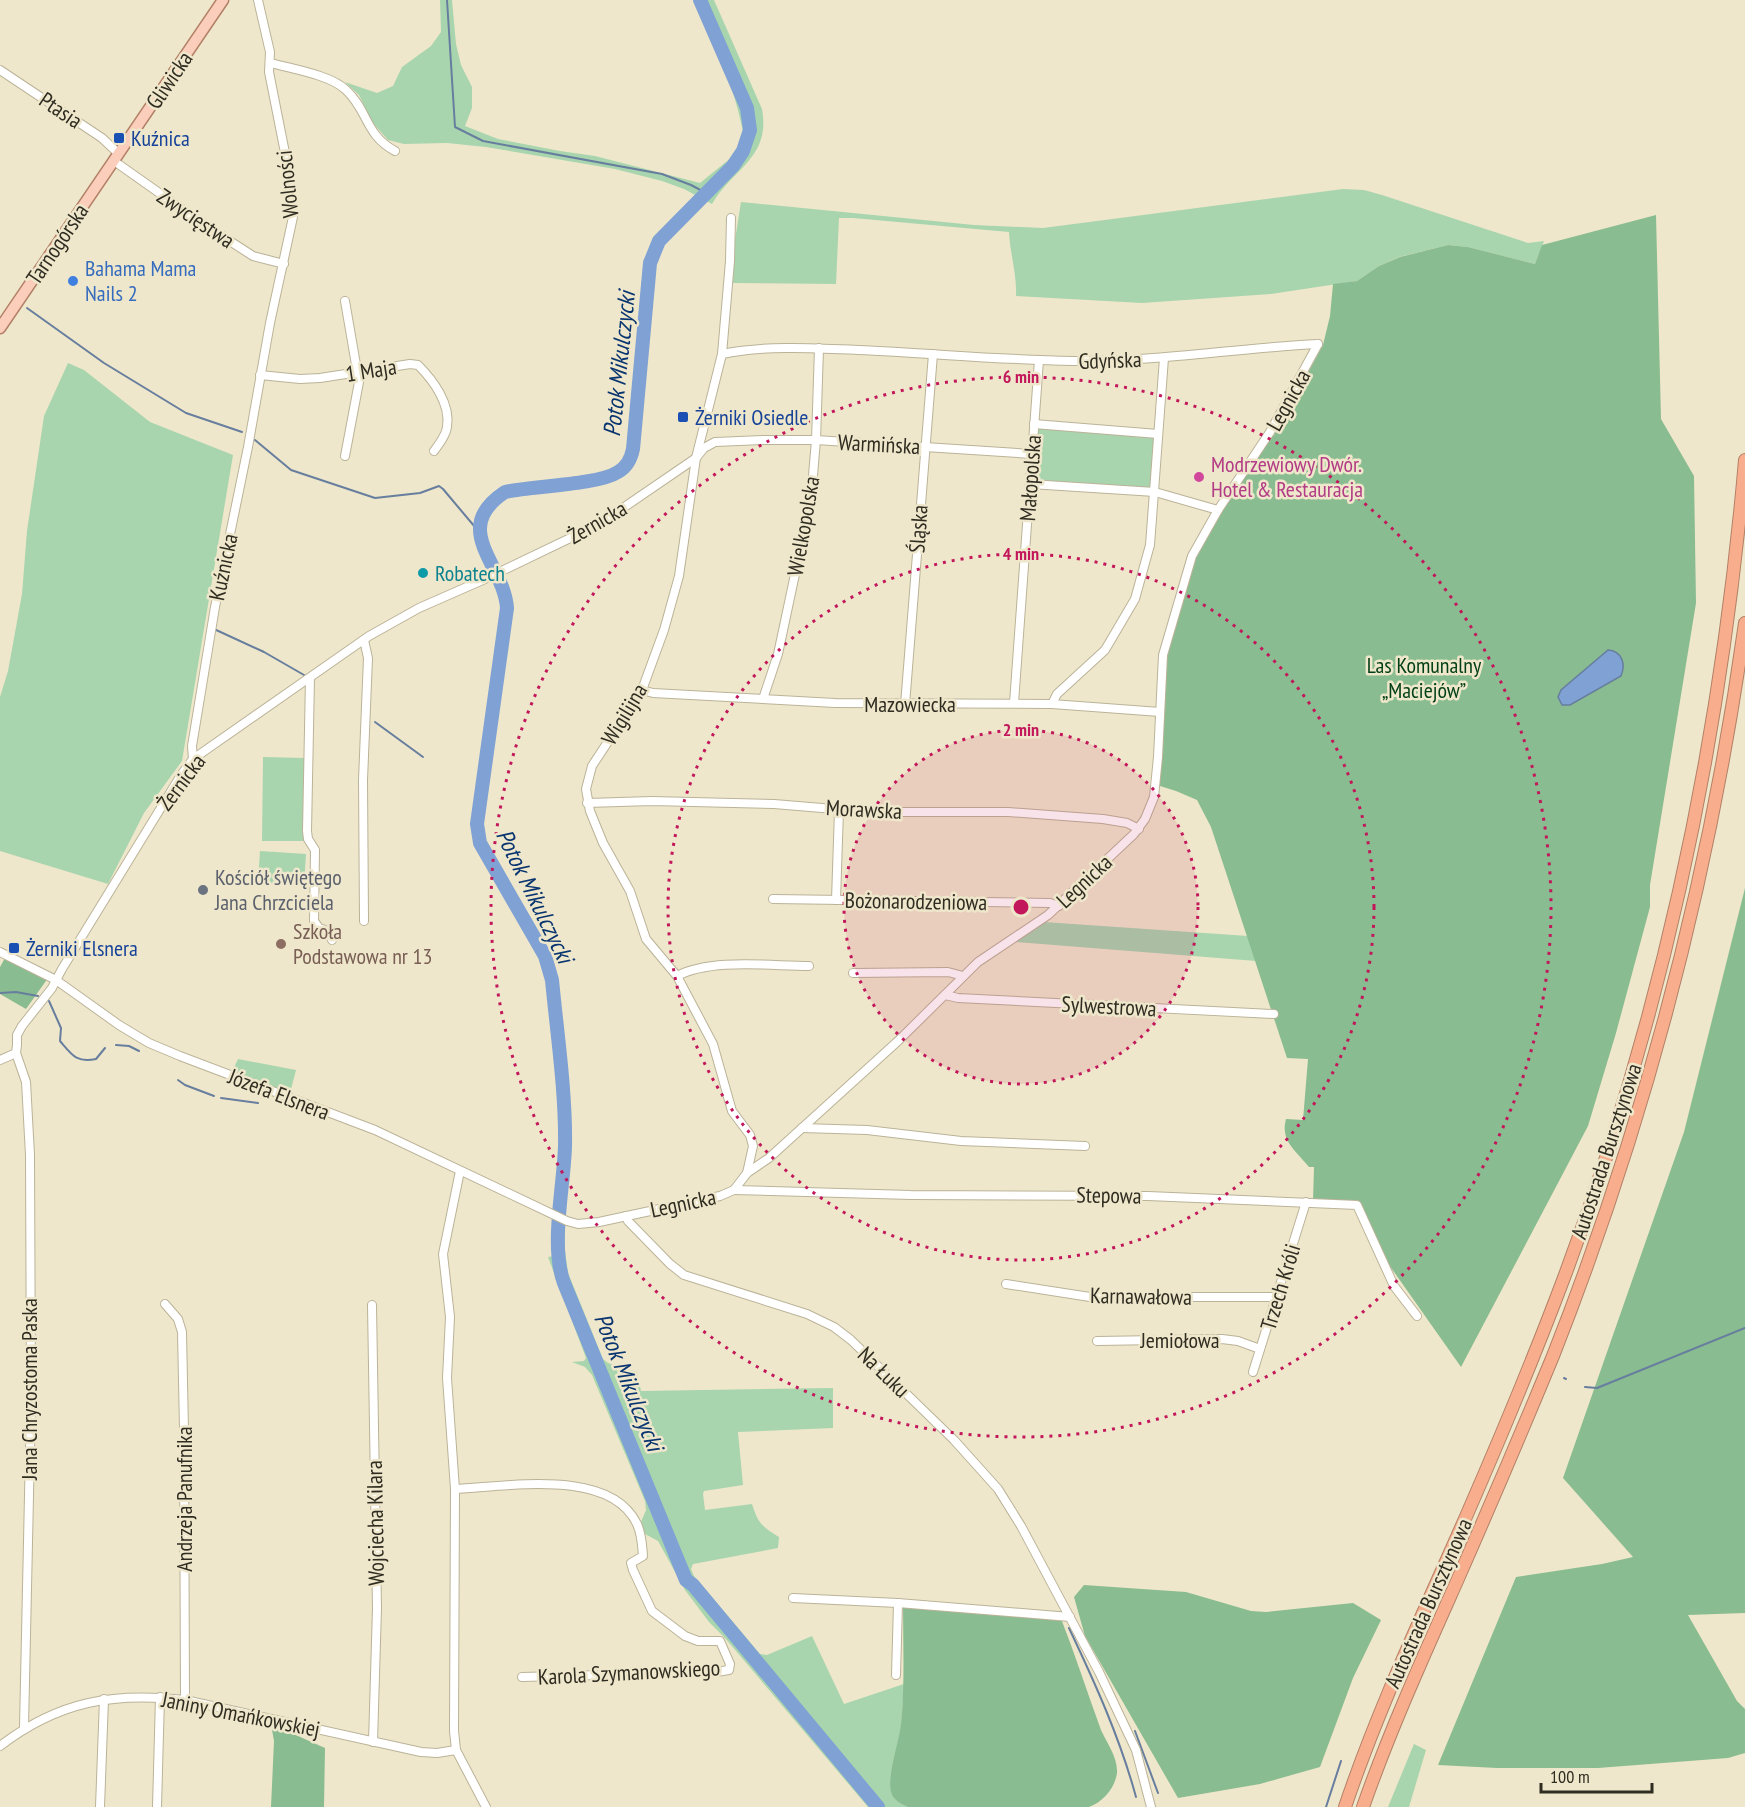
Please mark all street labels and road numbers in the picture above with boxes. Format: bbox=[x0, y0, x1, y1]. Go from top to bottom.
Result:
street label: Gliwicka bbox=[140, 46, 198, 114]
street label: Ptasia bbox=[34, 86, 88, 134]
street label: Wolności bbox=[270, 149, 304, 219]
street label: Zwycięstwa bbox=[152, 182, 240, 254]
street label: Tarnogórska bbox=[20, 198, 94, 290]
street label: Gdyńska bbox=[1078, 345, 1142, 375]
street label: 1 Maja bbox=[344, 352, 398, 388]
street label: Legnicka bbox=[1260, 364, 1316, 436]
street label: Warmińska bbox=[837, 428, 921, 460]
street label: Małopolska bbox=[1013, 434, 1047, 522]
street label: Wielkopolska bbox=[780, 474, 826, 578]
street label: Żernicka bbox=[562, 494, 632, 550]
street label: Śląska bbox=[902, 504, 934, 554]
street label: Kuźnicka bbox=[202, 531, 244, 603]
street label: Wigilijna bbox=[595, 678, 653, 750]
street label: Mazowiecka bbox=[864, 690, 956, 718]
street label: Żernicka bbox=[151, 748, 211, 816]
street label: Morawska bbox=[825, 793, 903, 825]
street label: Legnicka bbox=[1050, 848, 1118, 914]
street label: Bożonarodzeniowa bbox=[844, 886, 988, 916]
street label: Sylwestrowa bbox=[1061, 990, 1157, 1022]
street label: Autostrada Bursztynowa bbox=[1564, 1060, 1648, 1242]
street label: Józefa Elsnera bbox=[224, 1062, 333, 1126]
street label: Stepowa bbox=[1076, 1180, 1142, 1210]
street label: Legnicka bbox=[648, 1182, 718, 1224]
street label: Trzech Króli bbox=[1254, 1241, 1306, 1333]
street label: Karnawałowa bbox=[1090, 1281, 1192, 1311]
street label: Jana Chryzostoma Paska bbox=[15, 1298, 43, 1481]
street label: Jemiołowa bbox=[1139, 1326, 1220, 1354]
street label: Na Łuku bbox=[852, 1340, 916, 1404]
street label: Andrzeja Panufnika bbox=[170, 1426, 198, 1572]
street label: Wojciecha Kilara bbox=[360, 1460, 390, 1586]
street label: Autostrada Bursztynowa bbox=[1378, 1514, 1478, 1692]
street label: Karola Szymanowskiego bbox=[537, 1653, 721, 1691]
street label: Janiny Omańkowskiej bbox=[159, 1685, 322, 1743]

